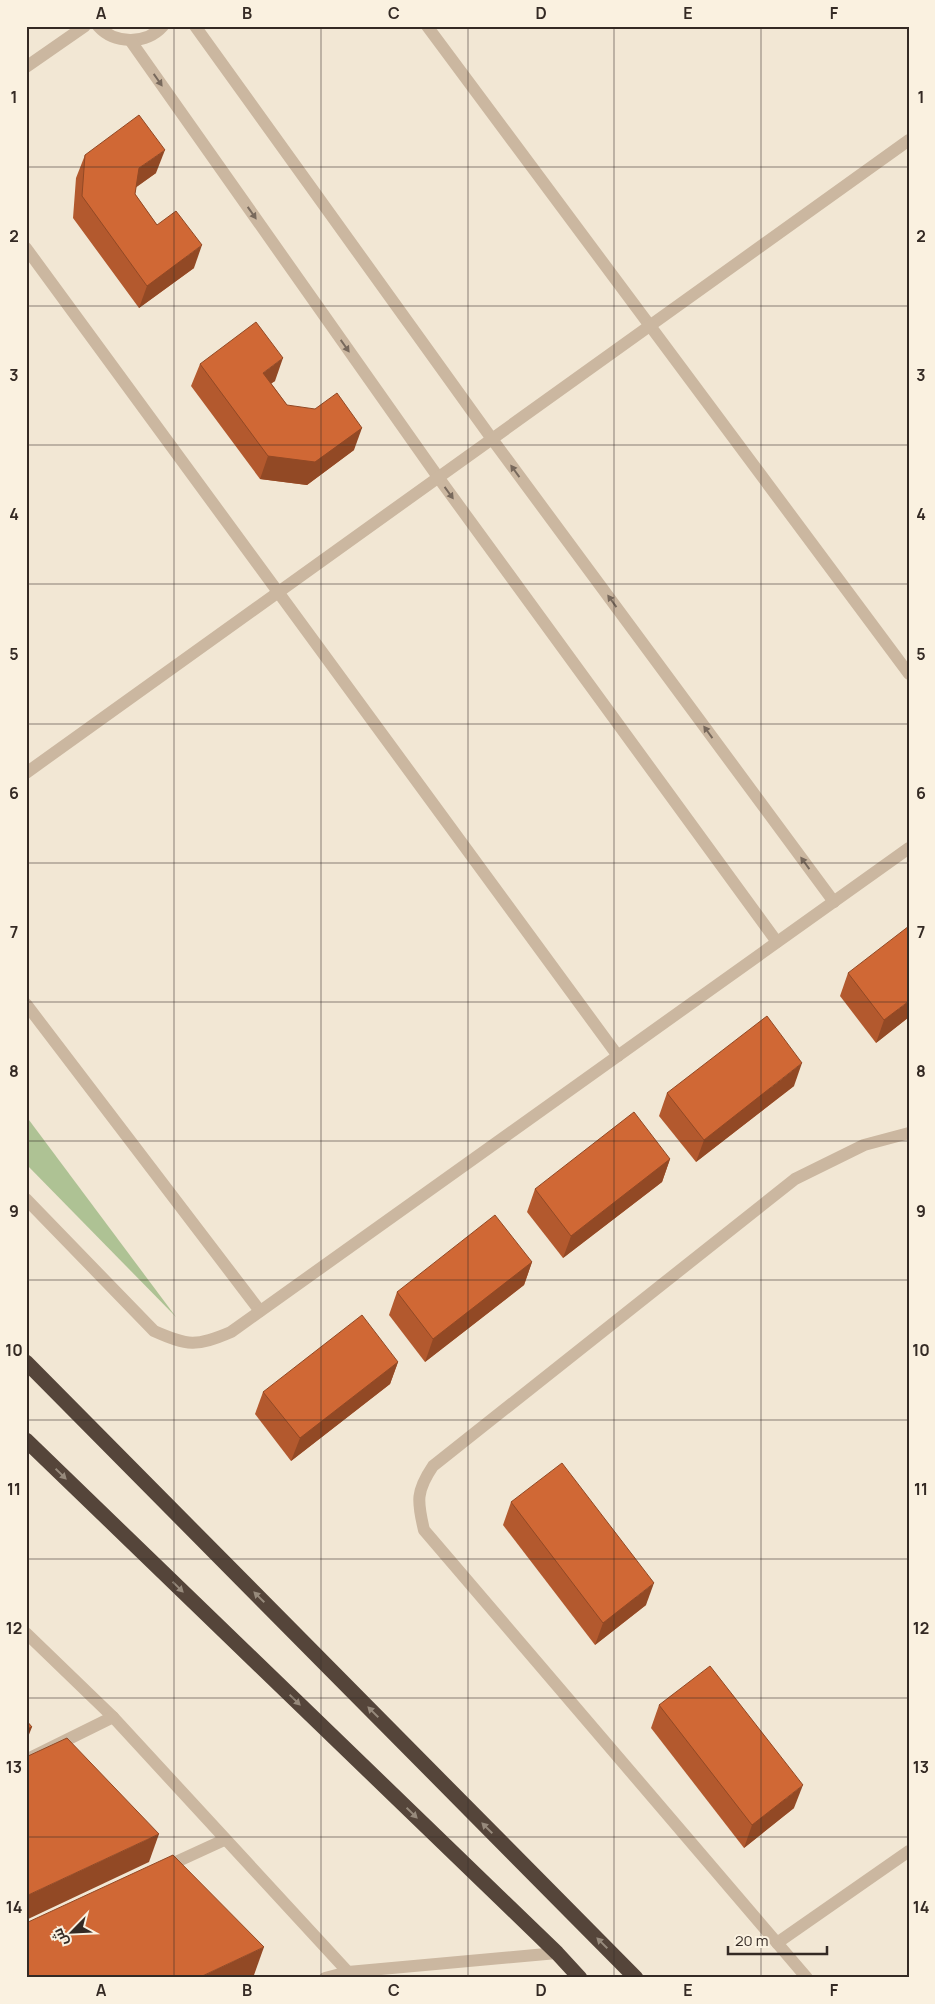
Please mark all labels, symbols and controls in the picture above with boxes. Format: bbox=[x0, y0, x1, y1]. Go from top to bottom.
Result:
text: A bbox=[96, 2, 107, 24]
text: B bbox=[242, 2, 252, 24]
text: C bbox=[388, 2, 400, 24]
text: D bbox=[535, 2, 547, 24]
text: E bbox=[683, 2, 693, 24]
text: F bbox=[830, 2, 839, 24]
one-way arrow bbox=[153, 73, 163, 87]
text: 1 bbox=[10, 86, 18, 108]
text: 1 bbox=[917, 86, 925, 108]
one-way arrow bbox=[247, 206, 257, 220]
text: 2 bbox=[9, 225, 19, 247]
text: 2 bbox=[916, 225, 926, 247]
one-way arrow bbox=[340, 339, 350, 352]
text: 3 bbox=[9, 364, 19, 386]
text: 3 bbox=[916, 364, 926, 386]
one-way arrow bbox=[510, 464, 520, 478]
one-way arrow bbox=[444, 486, 454, 499]
text: 4 bbox=[9, 503, 19, 525]
text: 4 bbox=[916, 503, 926, 525]
one-way arrow bbox=[607, 594, 617, 608]
text: 5 bbox=[9, 643, 19, 665]
text: 5 bbox=[916, 643, 926, 665]
one-way arrow bbox=[703, 725, 713, 739]
text: 6 bbox=[9, 782, 19, 804]
text: 6 bbox=[916, 782, 926, 804]
one-way arrow bbox=[800, 856, 810, 870]
text: 7 bbox=[10, 921, 18, 943]
text: 7 bbox=[917, 921, 925, 943]
text: 8 bbox=[9, 1060, 19, 1082]
text: 8 bbox=[916, 1060, 926, 1082]
text: 9 bbox=[9, 1200, 19, 1222]
text: 9 bbox=[916, 1200, 926, 1222]
text: 10 bbox=[5, 1339, 23, 1361]
text: 10 bbox=[912, 1339, 930, 1361]
one-way arrow bbox=[55, 1468, 67, 1480]
text: 11 bbox=[7, 1478, 21, 1500]
text: 11 bbox=[914, 1478, 928, 1500]
one-way arrow bbox=[172, 1581, 184, 1593]
one-way arrow bbox=[253, 1591, 265, 1603]
text: 12 bbox=[6, 1617, 22, 1639]
text: 12 bbox=[913, 1617, 929, 1639]
one-way arrow bbox=[289, 1694, 301, 1706]
one-way arrow bbox=[367, 1706, 379, 1718]
text: 13 bbox=[6, 1756, 22, 1778]
text: 13 bbox=[913, 1756, 929, 1778]
one-way arrow bbox=[405, 1807, 417, 1819]
one-way arrow bbox=[482, 1822, 494, 1834]
text: 14 bbox=[6, 1896, 22, 1918]
text: 14 bbox=[913, 1896, 929, 1918]
north arrow bbox=[48, 1906, 98, 1956]
scale bar bbox=[728, 1924, 826, 1956]
text: ش bbox=[47, 1925, 72, 1950]
text: 20 m bbox=[735, 1930, 768, 1951]
one-way arrow bbox=[596, 1937, 608, 1949]
text: A bbox=[96, 1979, 107, 2001]
text: B bbox=[242, 1979, 252, 2001]
text: C bbox=[388, 1979, 400, 2001]
text: D bbox=[535, 1979, 547, 2001]
text: E bbox=[683, 1979, 693, 2001]
text: F bbox=[830, 1979, 839, 2001]

